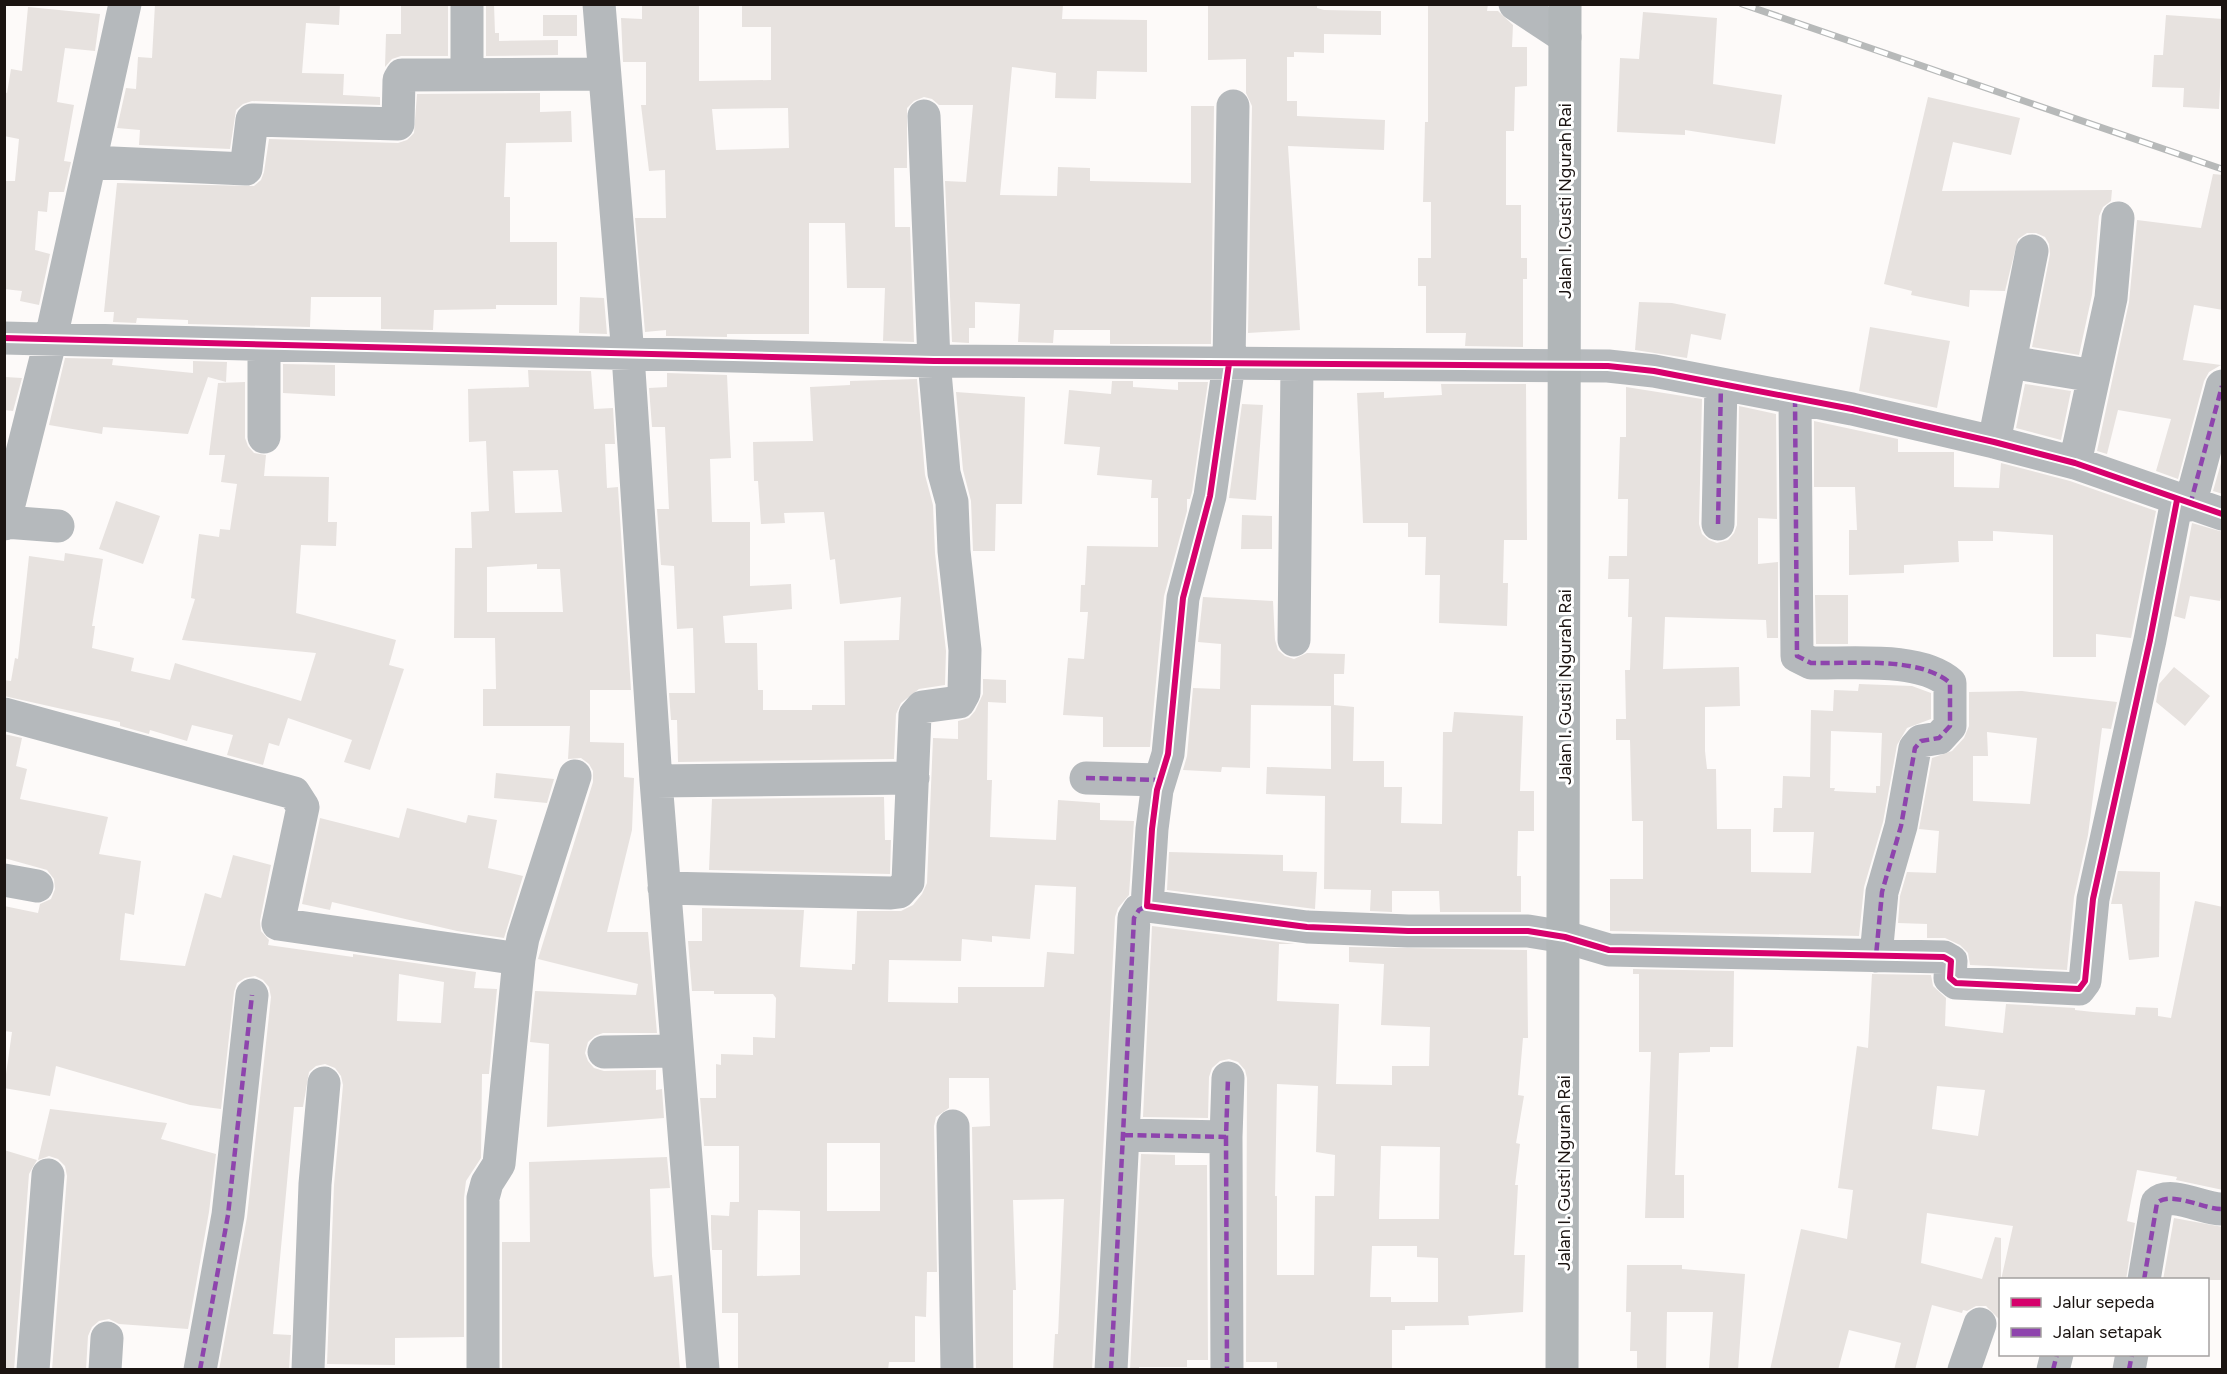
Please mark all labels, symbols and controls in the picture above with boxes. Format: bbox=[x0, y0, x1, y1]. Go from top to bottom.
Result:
street label: Jalan I. Gusti Ngurah Rai bbox=[1554, 103, 1576, 299]
street label: Jalan I. Gusti Ngurah Rai bbox=[1554, 589, 1576, 785]
street label: Jalan I. Gusti Ngurah Rai bbox=[1553, 1075, 1575, 1271]
legend bbox=[1999, 1278, 2209, 1356]
text: Jalur sepeda bbox=[2053, 1291, 2154, 1313]
text: Jalan setapak bbox=[2053, 1321, 2162, 1343]

